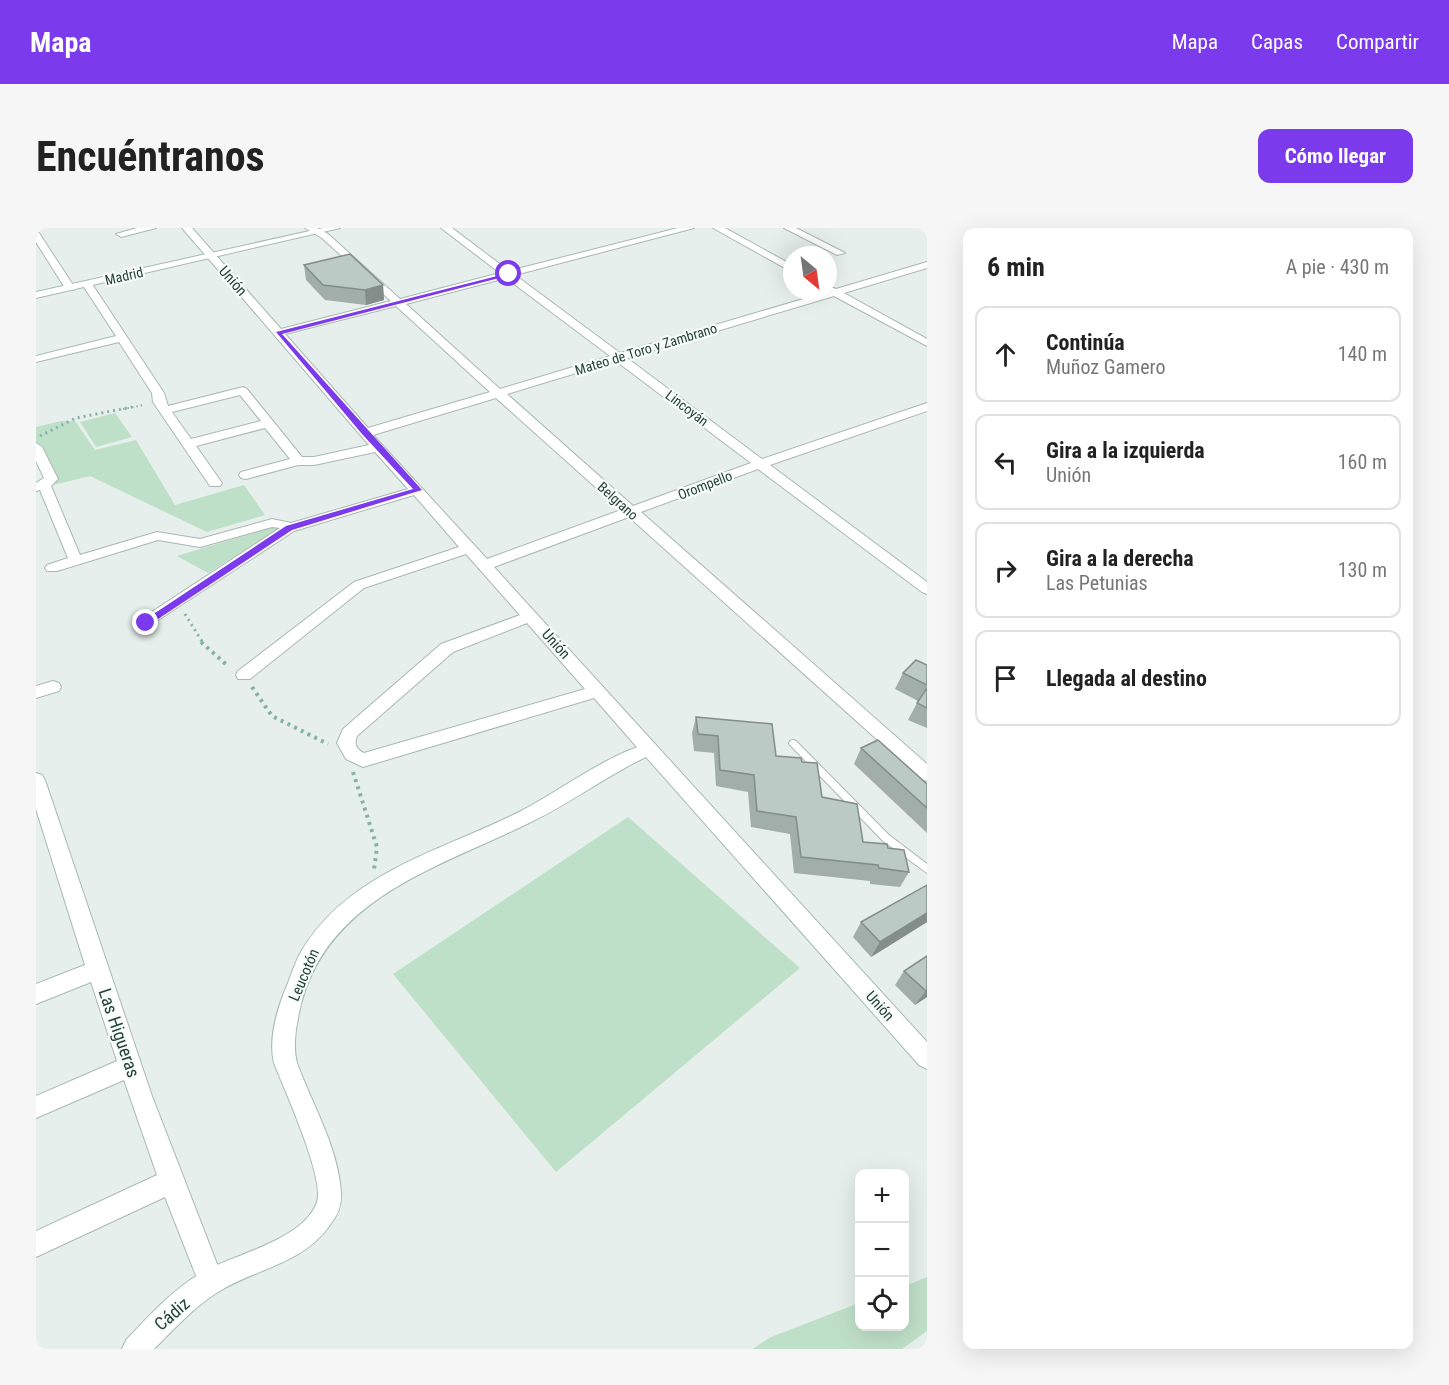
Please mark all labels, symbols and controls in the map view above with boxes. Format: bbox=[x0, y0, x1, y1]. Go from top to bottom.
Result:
text: Mapa bbox=[30, 26, 91, 59]
text: Mapa bbox=[1172, 30, 1218, 54]
text: Capas bbox=[1251, 30, 1303, 54]
text: Compartir bbox=[1336, 30, 1419, 54]
button: Cómo llegar bbox=[1258, 129, 1413, 183]
text: Encuéntranos bbox=[36, 132, 265, 181]
north arrow bbox=[783, 246, 837, 300]
text: 6 min bbox=[987, 252, 1045, 282]
text: A pie · 430 m bbox=[1286, 255, 1389, 279]
route start bbox=[495, 260, 521, 286]
street label: Unión bbox=[215, 262, 251, 300]
street label: Madrid bbox=[103, 264, 145, 288]
street label: Mateo de Toro y Zambrano bbox=[573, 320, 719, 378]
text: Continúa bbox=[1046, 330, 1125, 355]
icon: ahead bbox=[989, 338, 1022, 371]
text: 140 m bbox=[1338, 342, 1387, 366]
text: Muñoz Gamero bbox=[1046, 355, 1165, 379]
street label: Lincoyán bbox=[663, 387, 711, 429]
text: Gira a la izquierda bbox=[1046, 438, 1205, 463]
icon: left bbox=[989, 446, 1022, 479]
text: 160 m bbox=[1338, 450, 1387, 474]
text: Unión bbox=[1046, 463, 1091, 487]
street label: Orompello bbox=[676, 467, 734, 503]
street label: Belgrano bbox=[594, 479, 642, 523]
text: Gira a la derecha bbox=[1046, 546, 1194, 571]
icon: right bbox=[989, 554, 1022, 587]
text: 130 m bbox=[1338, 558, 1387, 582]
text: Las Petunias bbox=[1046, 571, 1148, 595]
route end bbox=[132, 609, 158, 635]
street label: Unión bbox=[538, 625, 574, 663]
icon: arrive bbox=[989, 662, 1022, 695]
text: Llegada al destino bbox=[1046, 666, 1207, 691]
street label: Leucotón bbox=[285, 946, 323, 1004]
street label: Las Higueras bbox=[94, 986, 145, 1080]
street label: Unión bbox=[862, 987, 898, 1025]
map controls bbox=[855, 1169, 909, 1331]
button: + bbox=[855, 1169, 909, 1223]
button: − bbox=[855, 1223, 909, 1277]
button: locate bbox=[855, 1277, 909, 1331]
street label: Cádiz bbox=[150, 1293, 194, 1335]

